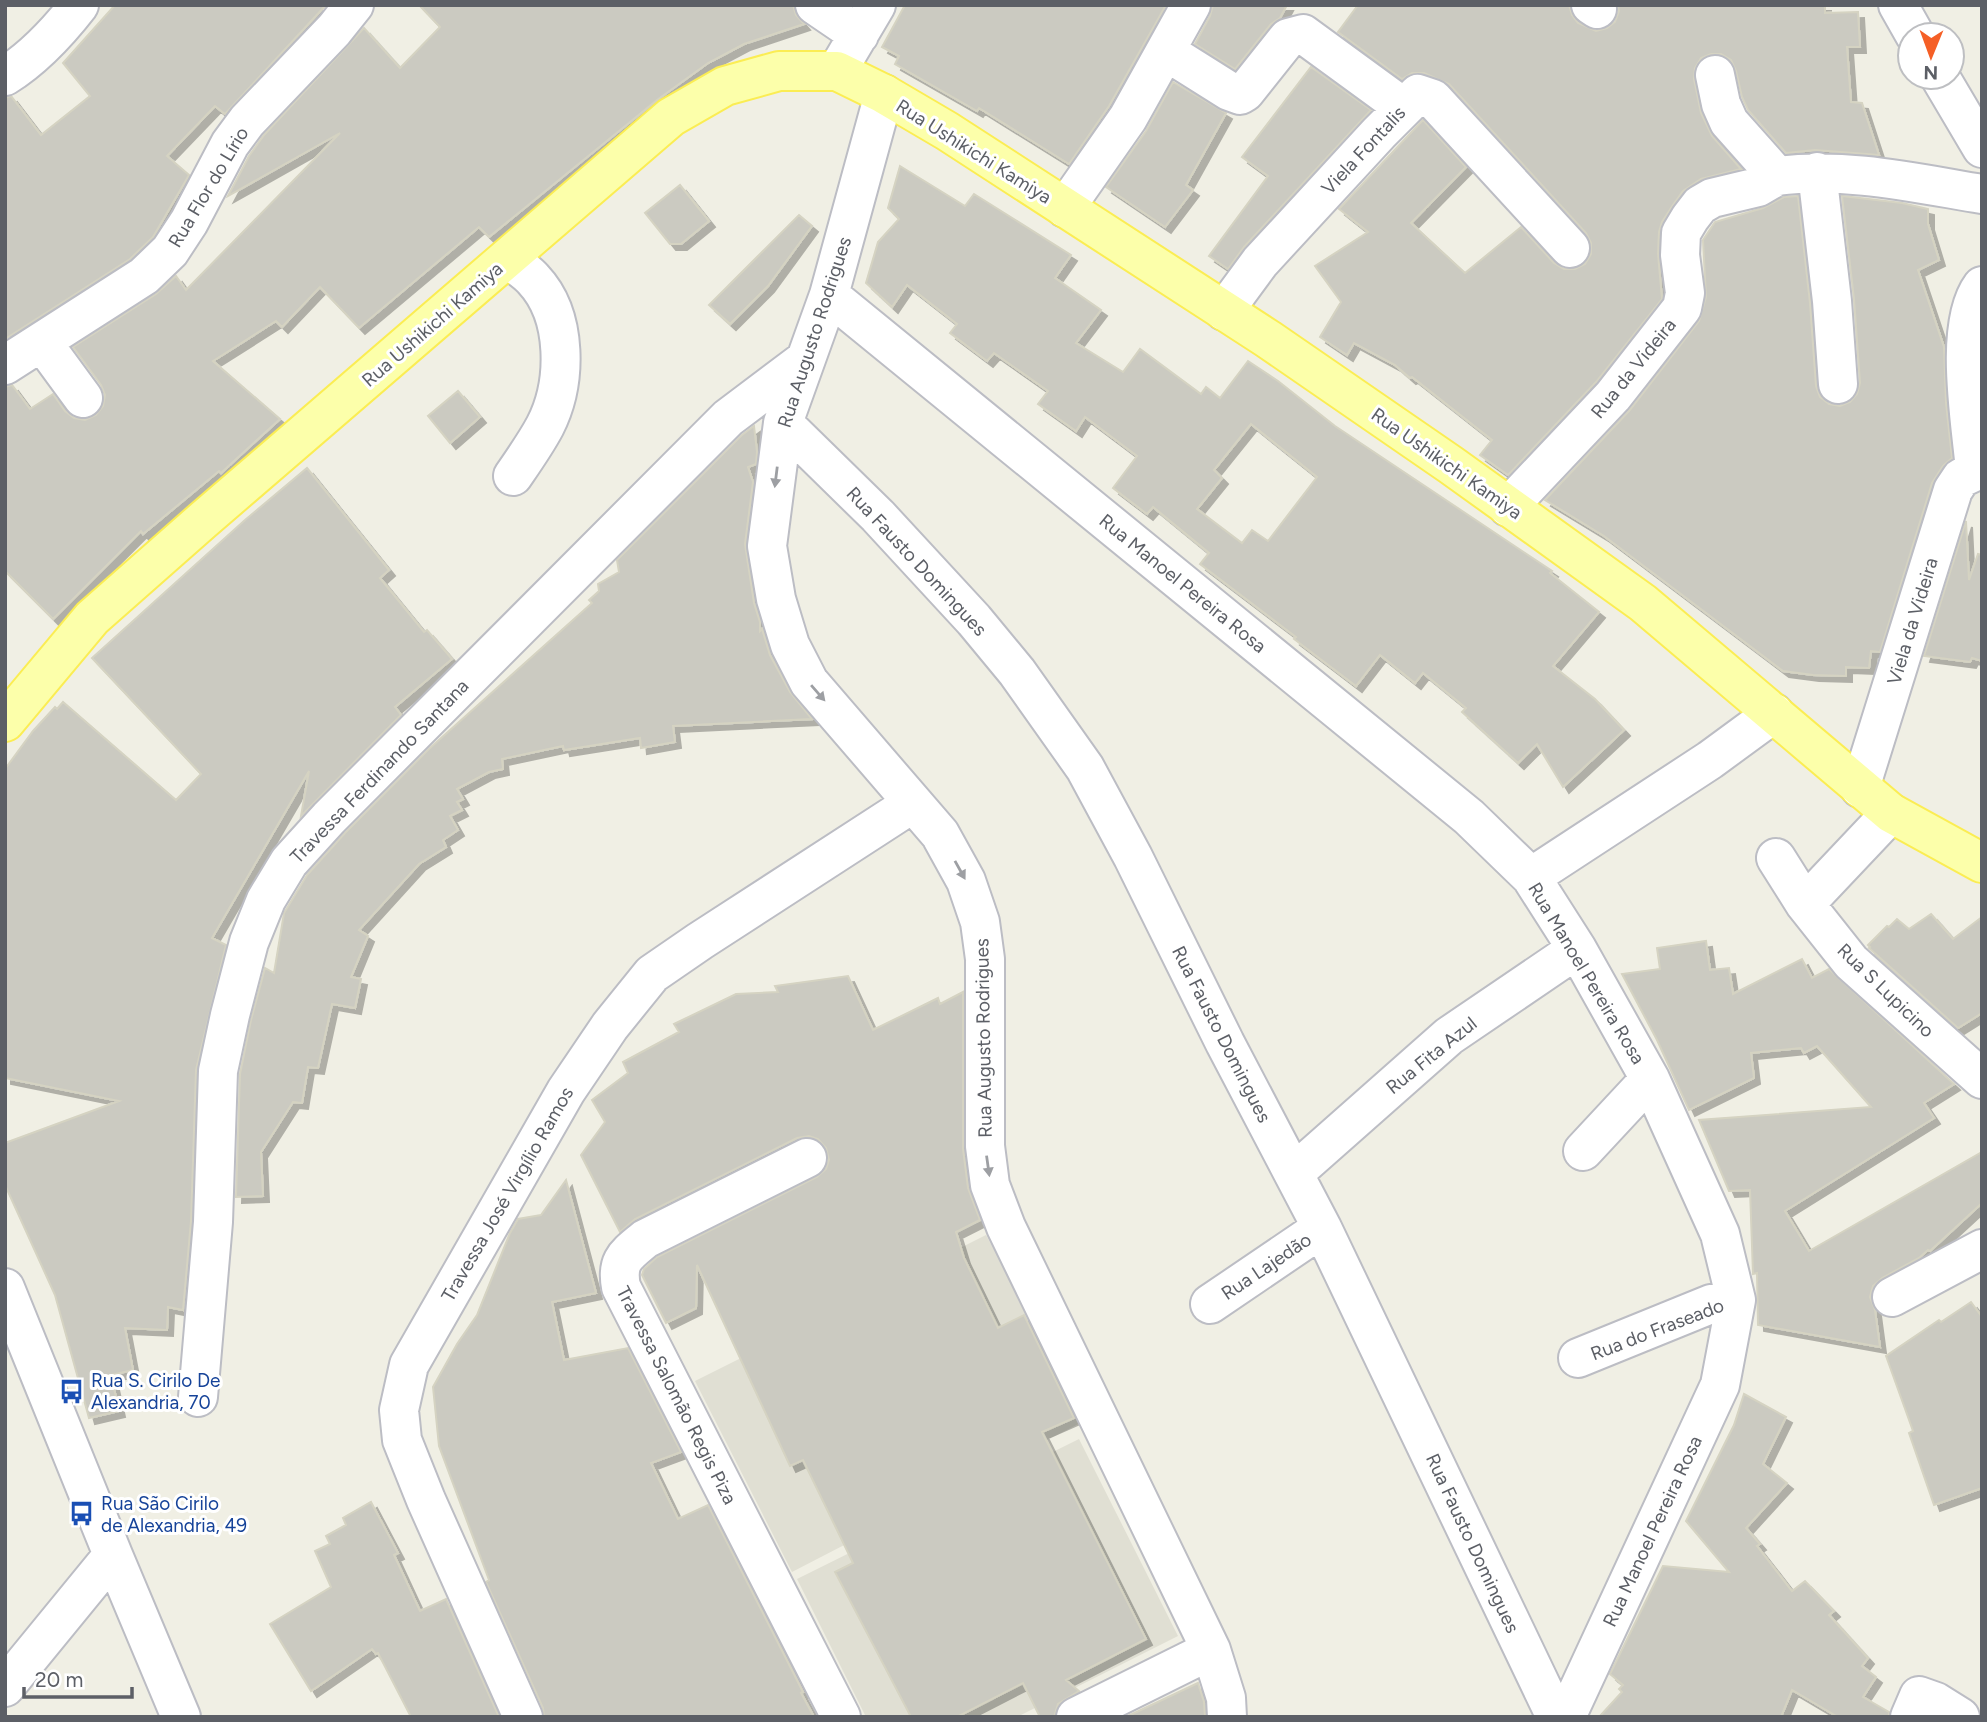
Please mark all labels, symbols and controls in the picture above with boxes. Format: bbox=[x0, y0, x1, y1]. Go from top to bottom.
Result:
north arrow bbox=[1896, 21, 1966, 91]
text: N bbox=[1923, 61, 1938, 84]
street label: Rua Ushikichi Kamiya bbox=[892, 94, 1056, 209]
street label: Viela Fontalis bbox=[1317, 101, 1410, 199]
street label: Rua Flor do Lírio bbox=[163, 123, 253, 252]
street label: Rua Augusto Rodrigues bbox=[773, 234, 856, 431]
street label: Rua Ushikichi Kamiya bbox=[357, 257, 507, 392]
street label: Rua da Videira bbox=[1586, 314, 1681, 423]
street label: Rua Ushikichi Kamiya bbox=[1367, 403, 1527, 524]
one-way arrow bbox=[770, 466, 781, 488]
street label: Rua Fausto Domingues bbox=[842, 482, 992, 641]
street label: Rua Manoel Pereira Rosa bbox=[1095, 509, 1271, 658]
street label: Viela da Videira bbox=[1882, 555, 1943, 687]
street label: Travessa Ferdinando Santana bbox=[285, 674, 473, 868]
one-way arrow bbox=[810, 684, 825, 701]
one-way arrow bbox=[954, 860, 966, 880]
street label: Rua Manoel Pereira Rosa bbox=[1523, 878, 1650, 1068]
street label: Rua Augusto Rodrigues bbox=[970, 938, 997, 1138]
street label: Rua S Lupicino bbox=[1832, 938, 1939, 1042]
street label: Rua Fausto Domingues bbox=[1167, 942, 1276, 1127]
street label: Rua Fita Azul bbox=[1381, 1012, 1481, 1099]
street label: Travessa José Virgílio Ramos bbox=[436, 1083, 578, 1306]
one-way arrow bbox=[982, 1156, 993, 1178]
street label: Rua Lajedão bbox=[1217, 1228, 1316, 1305]
street label: Travessa Salomão Regis Piza bbox=[611, 1282, 742, 1508]
street label: Rua do Fraseado bbox=[1587, 1293, 1727, 1365]
place label: Rua S. Cirilo De Alexandria, 70 bbox=[91, 1369, 220, 1414]
bus stop icon: Rua S. Cirilo De Alexandria, 70 bbox=[57, 1377, 85, 1405]
street label: Rua Manoel Pereira Rosa bbox=[1598, 1432, 1707, 1630]
street label: Rua Fausto Domingues bbox=[1421, 1450, 1524, 1637]
place label: Rua São Cirilo de Alexandria, 49 bbox=[101, 1492, 247, 1537]
bus stop icon: Rua São Cirilo de Alexandria, 49 bbox=[67, 1500, 95, 1528]
scale bar bbox=[24, 1656, 133, 1700]
text: 20 m bbox=[35, 1667, 83, 1692]

